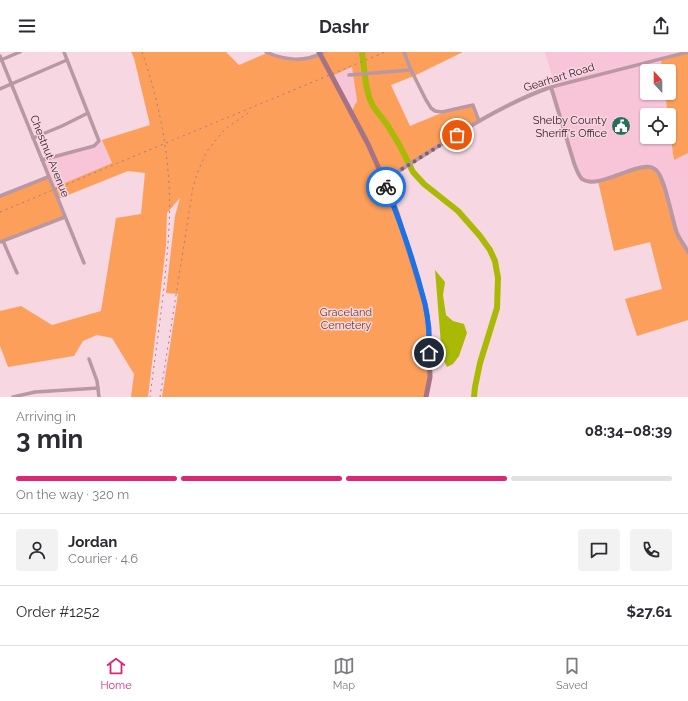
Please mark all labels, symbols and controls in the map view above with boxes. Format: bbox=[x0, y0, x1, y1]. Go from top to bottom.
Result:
icon: menu bbox=[16, 15, 38, 37]
icon: share bbox=[650, 15, 672, 37]
text: Dashr bbox=[319, 16, 369, 37]
street label: Gearhart Road bbox=[522, 60, 596, 94]
north arrow bbox=[640, 64, 676, 100]
map controls bbox=[640, 64, 676, 144]
button: locate bbox=[640, 108, 676, 144]
street label: Chestnut Avenue bbox=[27, 113, 72, 200]
place label: Shelby County Sheriff's Office bbox=[533, 114, 608, 140]
public building icon: Shelby County Sheriff's Office bbox=[610, 115, 632, 137]
pin bbox=[440, 118, 474, 152]
icon: bag bbox=[446, 124, 468, 146]
courier bbox=[366, 167, 406, 207]
icon: bike bbox=[375, 176, 397, 198]
park label: Graceland Cemetery bbox=[320, 306, 372, 332]
pin bbox=[412, 336, 446, 370]
icon: home bbox=[418, 342, 440, 364]
text: Arriving in bbox=[16, 409, 76, 424]
text: 08:34–08:39 bbox=[585, 422, 672, 440]
text: 3 min bbox=[16, 424, 83, 454]
text: On the way · 320 m bbox=[16, 487, 129, 502]
button: person bbox=[16, 529, 58, 571]
button: chat bbox=[578, 529, 620, 571]
button: phone bbox=[630, 529, 672, 571]
text: Jordan bbox=[68, 533, 117, 551]
text: Courier · 4.6 bbox=[68, 551, 138, 566]
text: Order #1252 bbox=[16, 603, 100, 621]
text: $27.61 bbox=[627, 603, 672, 621]
tab: Home bbox=[101, 655, 132, 692]
tab: Map bbox=[333, 655, 355, 692]
tab: Saved bbox=[556, 655, 587, 692]

